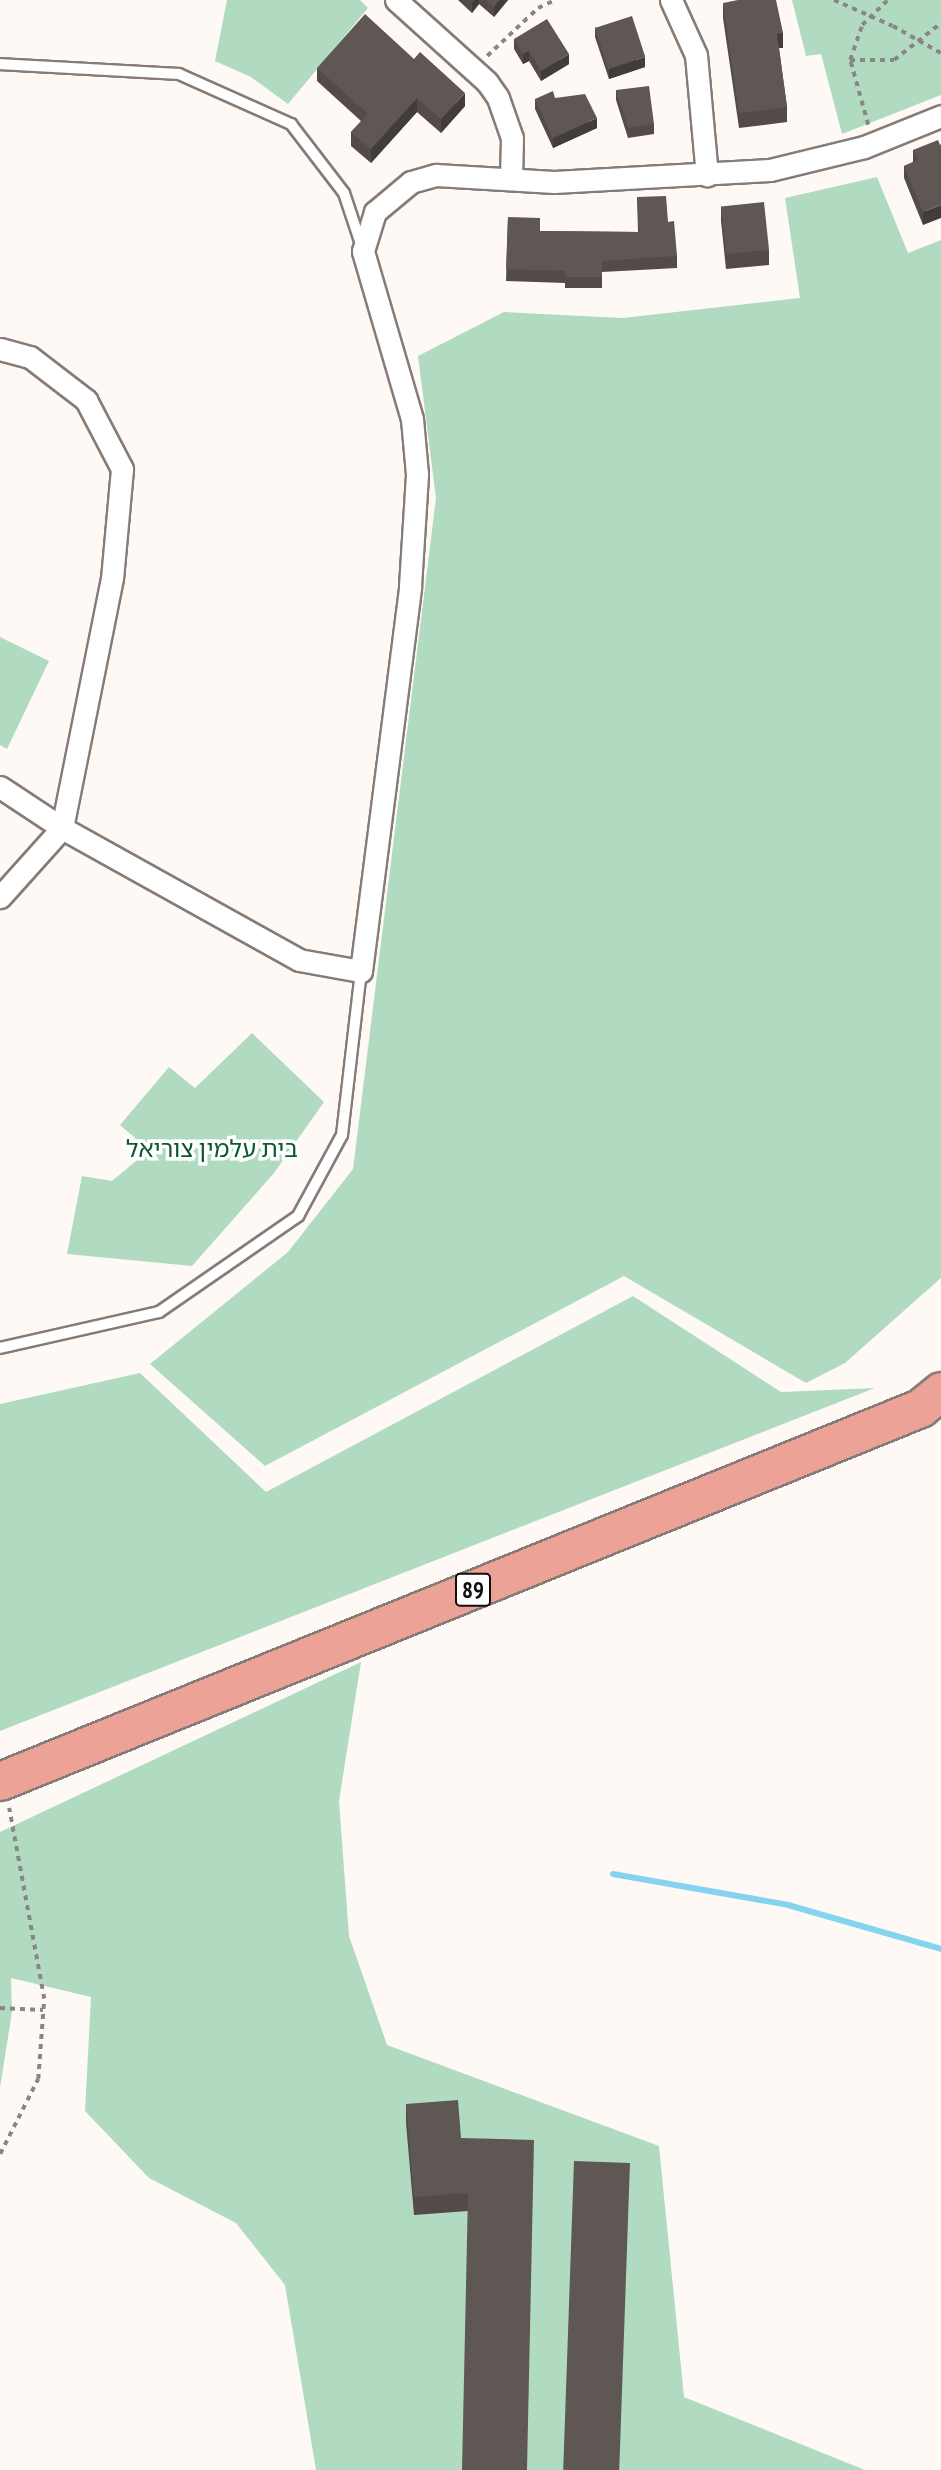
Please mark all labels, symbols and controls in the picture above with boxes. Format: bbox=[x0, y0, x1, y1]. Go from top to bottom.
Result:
park label: בית עלמין צוריאל bbox=[126, 1135, 298, 1163]
road number: 89 bbox=[454, 1570, 492, 1610]

